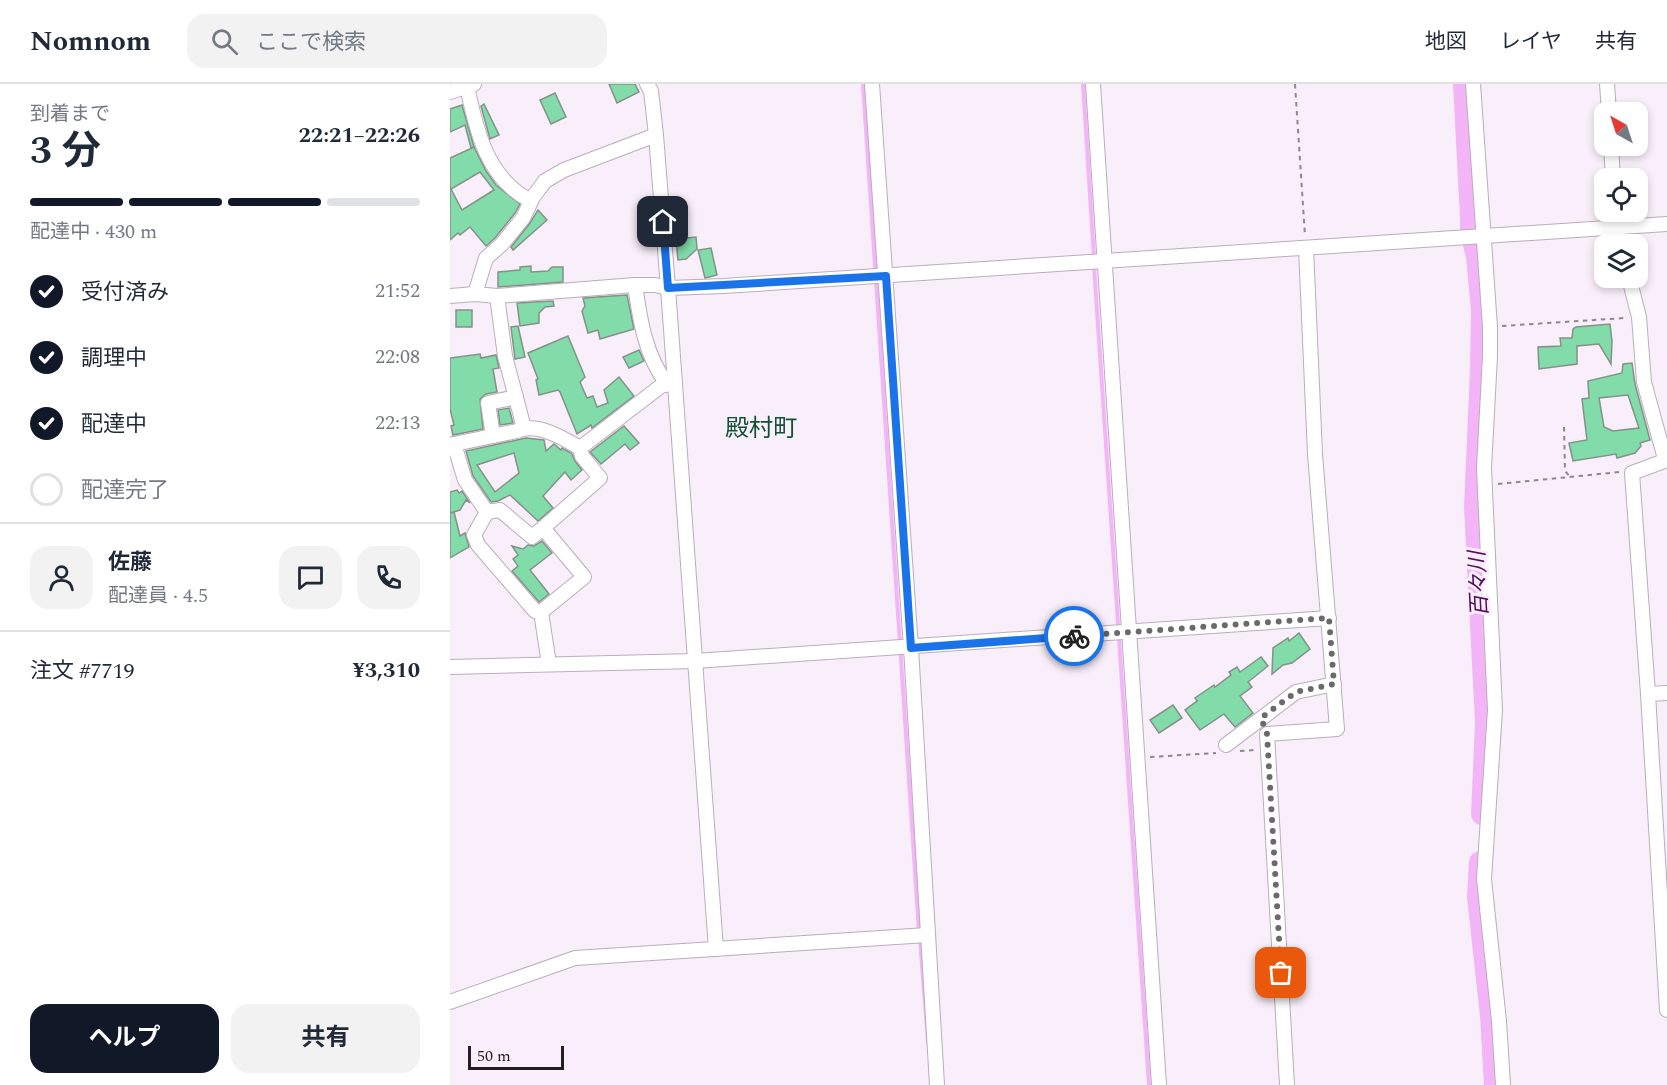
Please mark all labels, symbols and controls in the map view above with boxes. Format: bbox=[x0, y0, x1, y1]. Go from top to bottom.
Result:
search box bbox=[187, 14, 607, 68]
text: Nomnom bbox=[30, 20, 151, 63]
icon: search bbox=[208, 25, 241, 58]
text: ここで検索 bbox=[256, 26, 366, 59]
text: 地図 bbox=[1425, 26, 1467, 58]
text: レイヤ bbox=[1500, 26, 1562, 58]
text: 共有 bbox=[1595, 26, 1637, 58]
text: 到着まで bbox=[30, 99, 110, 129]
north arrow bbox=[1594, 102, 1648, 156]
map controls bbox=[1594, 102, 1648, 288]
text: 22:21–22:26 bbox=[298, 119, 420, 152]
text: 3 分 bbox=[30, 122, 101, 181]
button: locate bbox=[1594, 168, 1648, 222]
pin bbox=[637, 196, 688, 247]
icon: home bbox=[646, 205, 679, 238]
text: 配達中 · 430 m bbox=[30, 217, 157, 247]
button: layers bbox=[1594, 234, 1648, 288]
icon: check bbox=[30, 275, 63, 308]
text: 受付済み bbox=[81, 276, 169, 309]
text: 21:52 bbox=[375, 276, 420, 306]
icon: check bbox=[30, 341, 63, 374]
text: 調理中 bbox=[81, 342, 147, 375]
text: 22:08 bbox=[375, 342, 420, 372]
icon: check bbox=[30, 407, 63, 440]
text: 配達中 bbox=[81, 408, 147, 441]
text: 22:13 bbox=[375, 408, 420, 438]
district label: 殿村町 bbox=[725, 411, 797, 447]
text: 配達完了 bbox=[81, 474, 169, 507]
button: person bbox=[30, 546, 93, 609]
text: 佐藤 bbox=[108, 546, 152, 579]
button: chat bbox=[279, 546, 342, 609]
button: phone bbox=[357, 546, 420, 609]
water label: 百々川 bbox=[1461, 548, 1497, 618]
text: 配達員 · 4.5 bbox=[108, 581, 208, 611]
courier bbox=[1044, 606, 1104, 666]
icon: bike bbox=[1058, 620, 1091, 653]
text: ¥3,310 bbox=[352, 654, 420, 687]
text: 注文 #7719 bbox=[30, 655, 135, 688]
pin bbox=[1255, 947, 1306, 998]
icon: bag bbox=[1264, 956, 1297, 989]
button: ヘルプ bbox=[30, 1004, 219, 1073]
button: 共有 bbox=[231, 1004, 420, 1073]
scale bar bbox=[468, 1043, 564, 1070]
text: 50 m bbox=[477, 1044, 511, 1068]

